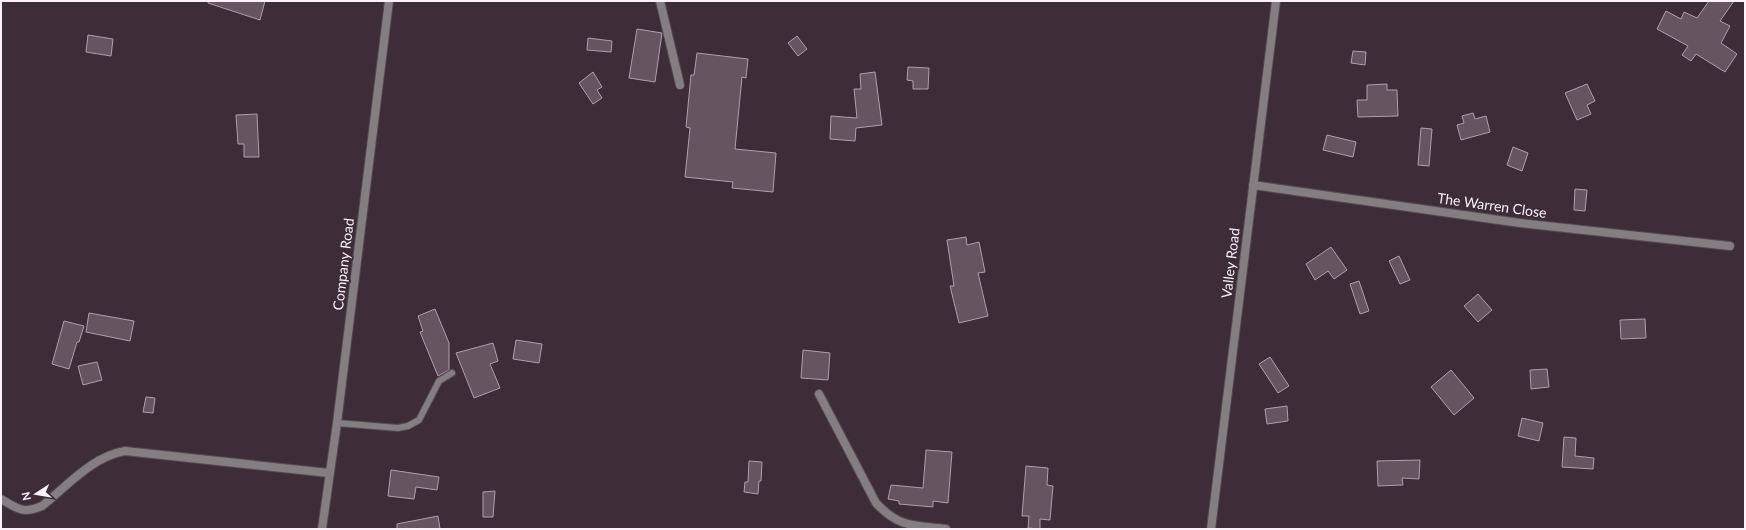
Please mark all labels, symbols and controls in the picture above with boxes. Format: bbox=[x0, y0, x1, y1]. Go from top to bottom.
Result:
street label: The Warren Close bbox=[1436, 189, 1548, 221]
street label: Company Road bbox=[329, 217, 357, 311]
street label: Valley Road bbox=[1217, 227, 1243, 299]
north arrow bbox=[16, 474, 56, 514]
text: N bbox=[18, 491, 33, 502]

